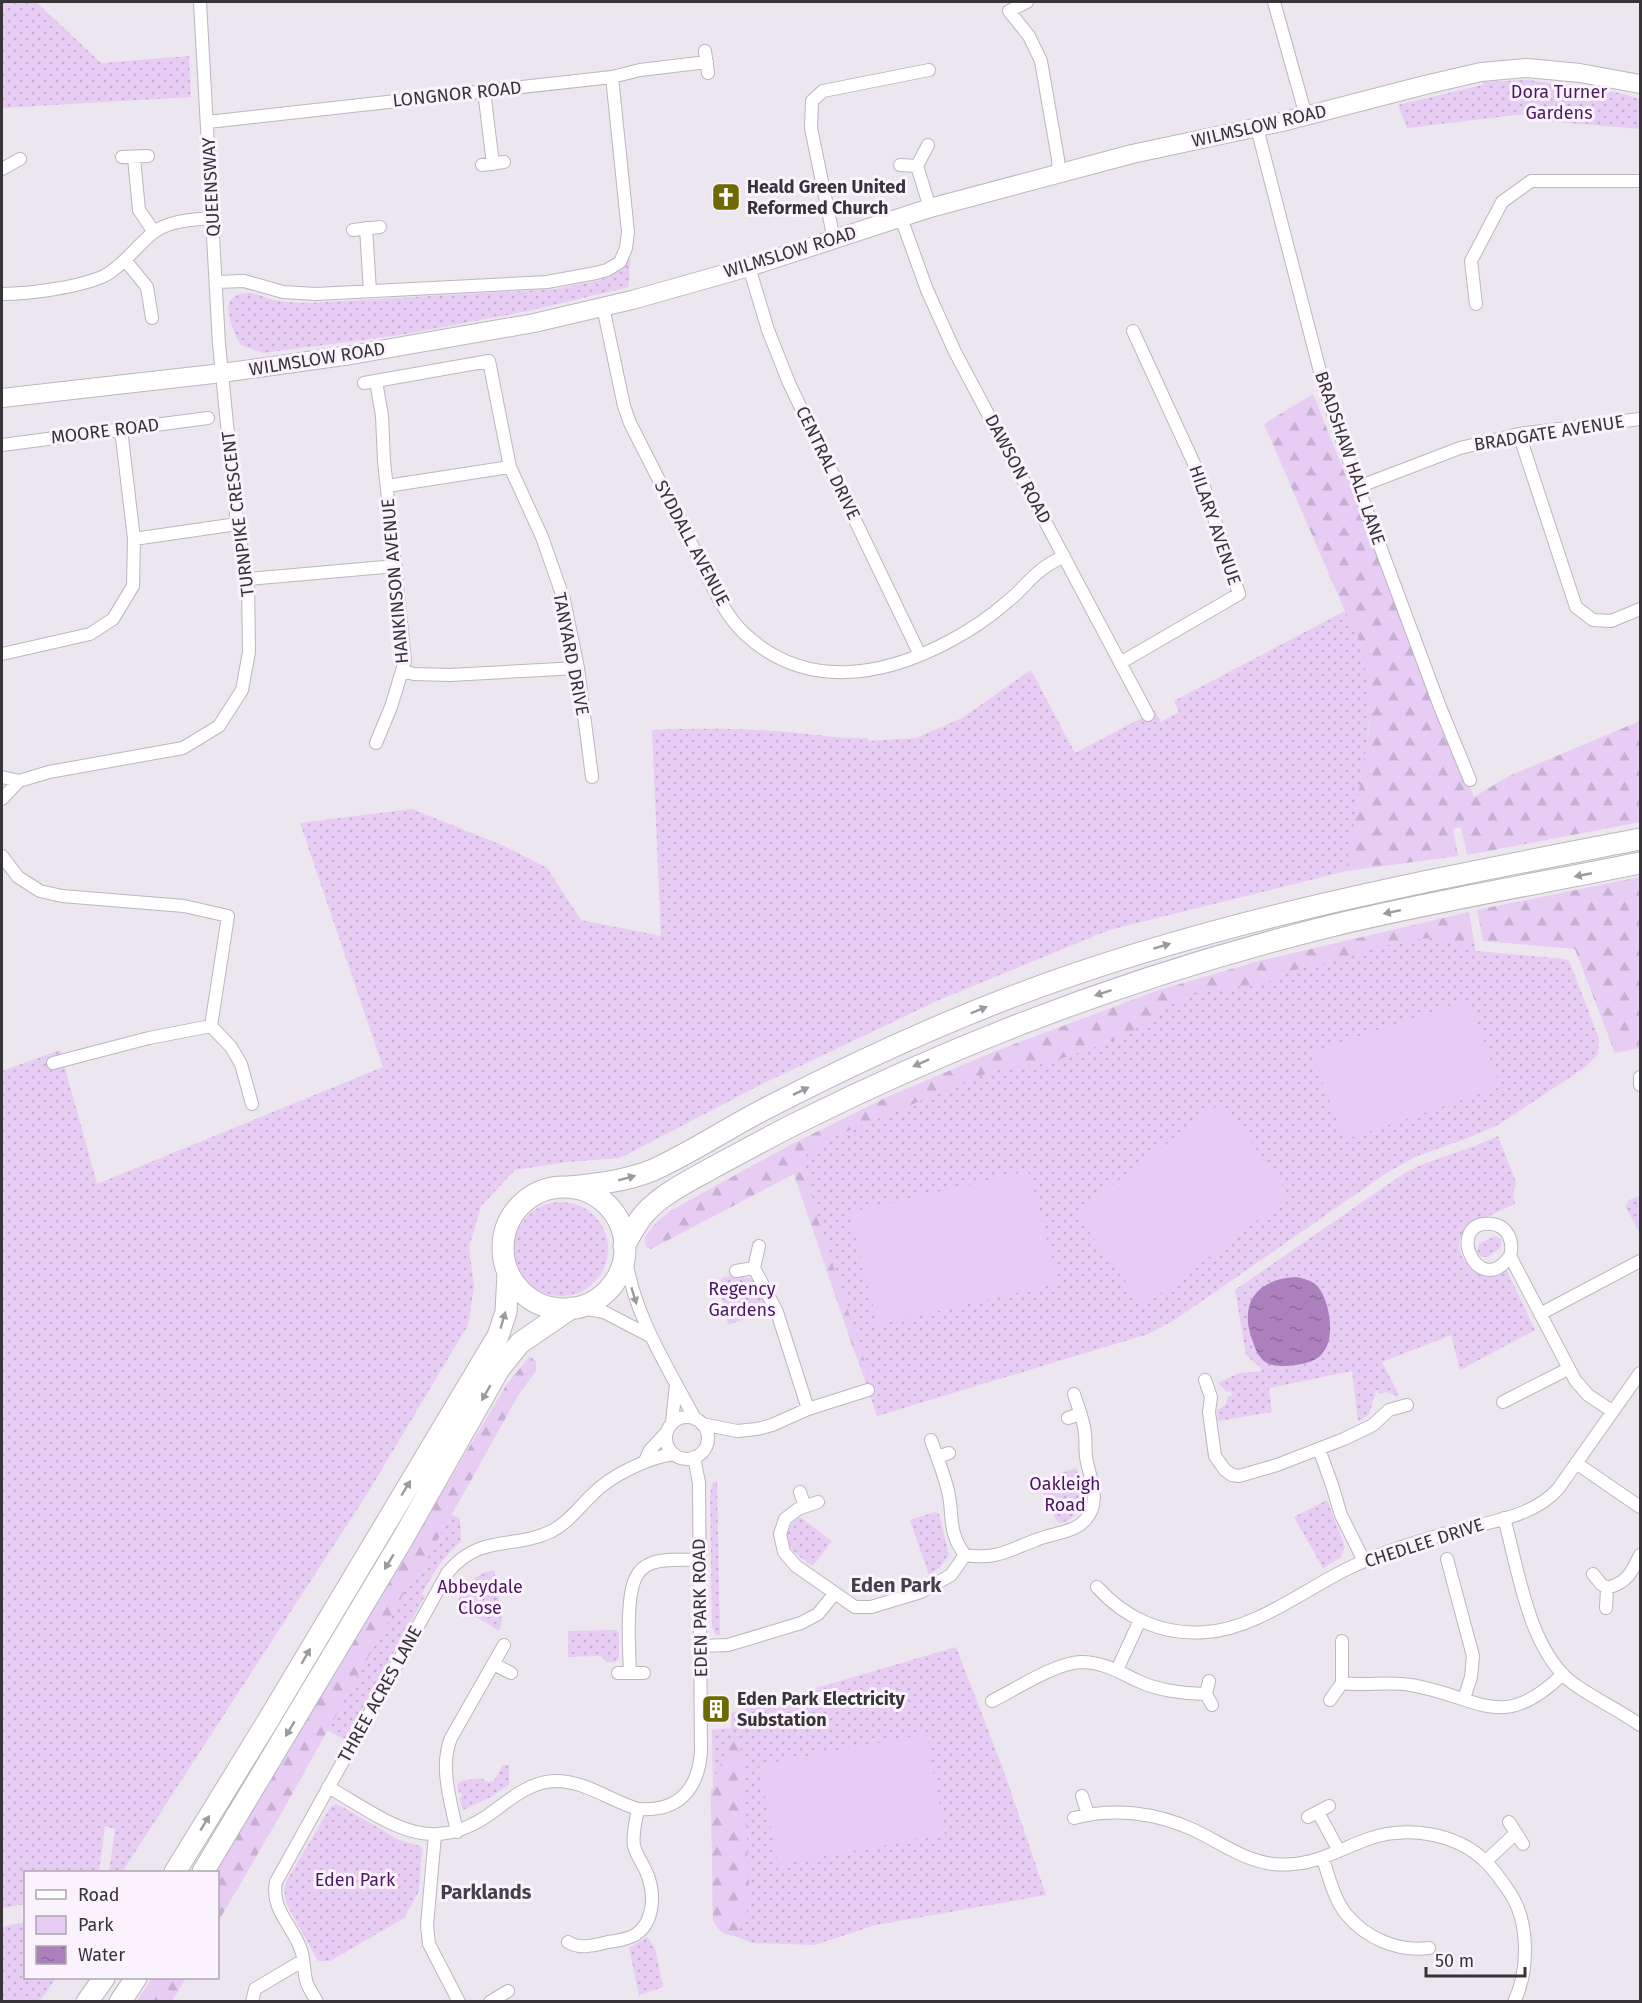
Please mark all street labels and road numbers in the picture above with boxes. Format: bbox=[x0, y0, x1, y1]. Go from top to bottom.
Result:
street label: LONGNOR ROAD bbox=[391, 76, 523, 112]
street label: WILMSLOW ROAD bbox=[1189, 100, 1329, 152]
street label: QUEENSWAY bbox=[197, 137, 225, 237]
street label: WILMSLOW ROAD bbox=[721, 221, 859, 283]
street label: WILMSLOW ROAD bbox=[247, 337, 387, 381]
street label: BRADSHAW HALL LANE bbox=[1310, 368, 1390, 548]
street label: CENTRAL DRIVE bbox=[791, 403, 865, 523]
street label: BRADGATE AVENUE bbox=[1472, 410, 1626, 456]
street label: DAWSON ROAD bbox=[980, 411, 1056, 527]
street label: MOORE ROAD bbox=[50, 413, 160, 449]
street label: TURNPIKE CRESCENT bbox=[217, 429, 259, 598]
street label: HILARY AVENUE bbox=[1184, 462, 1246, 588]
street label: SYDDALL AVENUE bbox=[650, 477, 734, 609]
street label: HANKINSON AVENUE bbox=[377, 497, 413, 665]
street label: TANYARD DRIVE bbox=[548, 591, 594, 717]
street label: CHEDLEE DRIVE bbox=[1362, 1513, 1486, 1573]
street label: EDEN PARK ROAD bbox=[688, 1538, 712, 1678]
street label: THREE ACRES LANE bbox=[333, 1622, 427, 1766]

